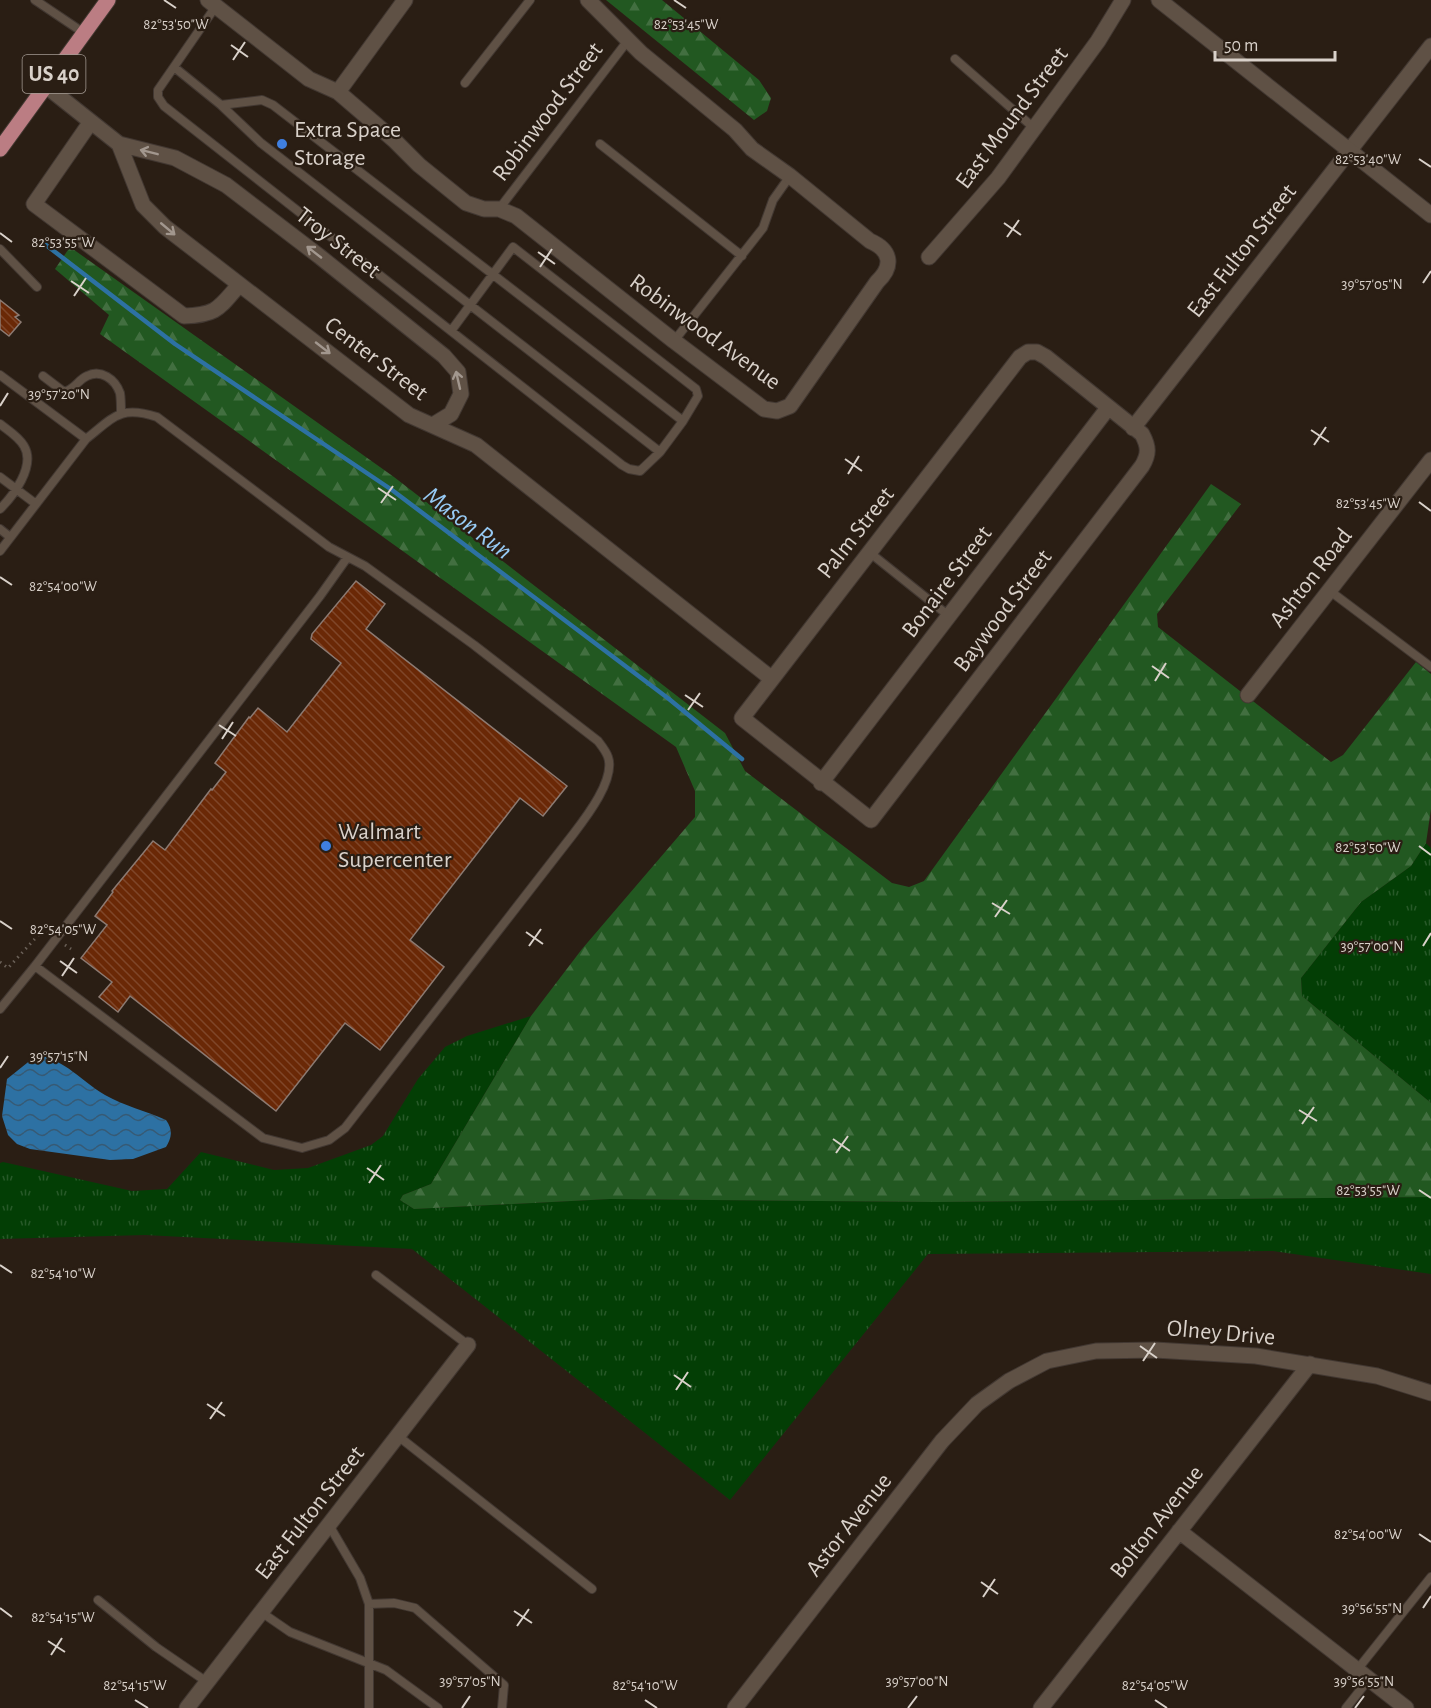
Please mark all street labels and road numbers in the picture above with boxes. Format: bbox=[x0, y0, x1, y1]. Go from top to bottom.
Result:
street label: Robinwood Street bbox=[488, 38, 608, 186]
street label: East Mound Street bbox=[951, 43, 1073, 193]
road number: US 40 bbox=[22, 55, 86, 93]
street label: East Fulton Street bbox=[1183, 180, 1301, 322]
street label: Troy Street bbox=[291, 203, 385, 283]
street label: Robinwood Avenue bbox=[625, 269, 785, 395]
street label: Center Street bbox=[320, 313, 432, 406]
street label: Palm Street bbox=[813, 483, 899, 583]
street label: Bonaire Street bbox=[897, 522, 997, 642]
street label: Ashton Road bbox=[1265, 524, 1357, 632]
street label: Baywood Street bbox=[949, 545, 1057, 677]
street label: Olney Drive bbox=[1166, 1316, 1276, 1350]
street label: East Fulton Street bbox=[251, 1442, 369, 1584]
street label: Bolton Avenue bbox=[1106, 1461, 1208, 1583]
street label: Astor Avenue bbox=[802, 1469, 896, 1581]

